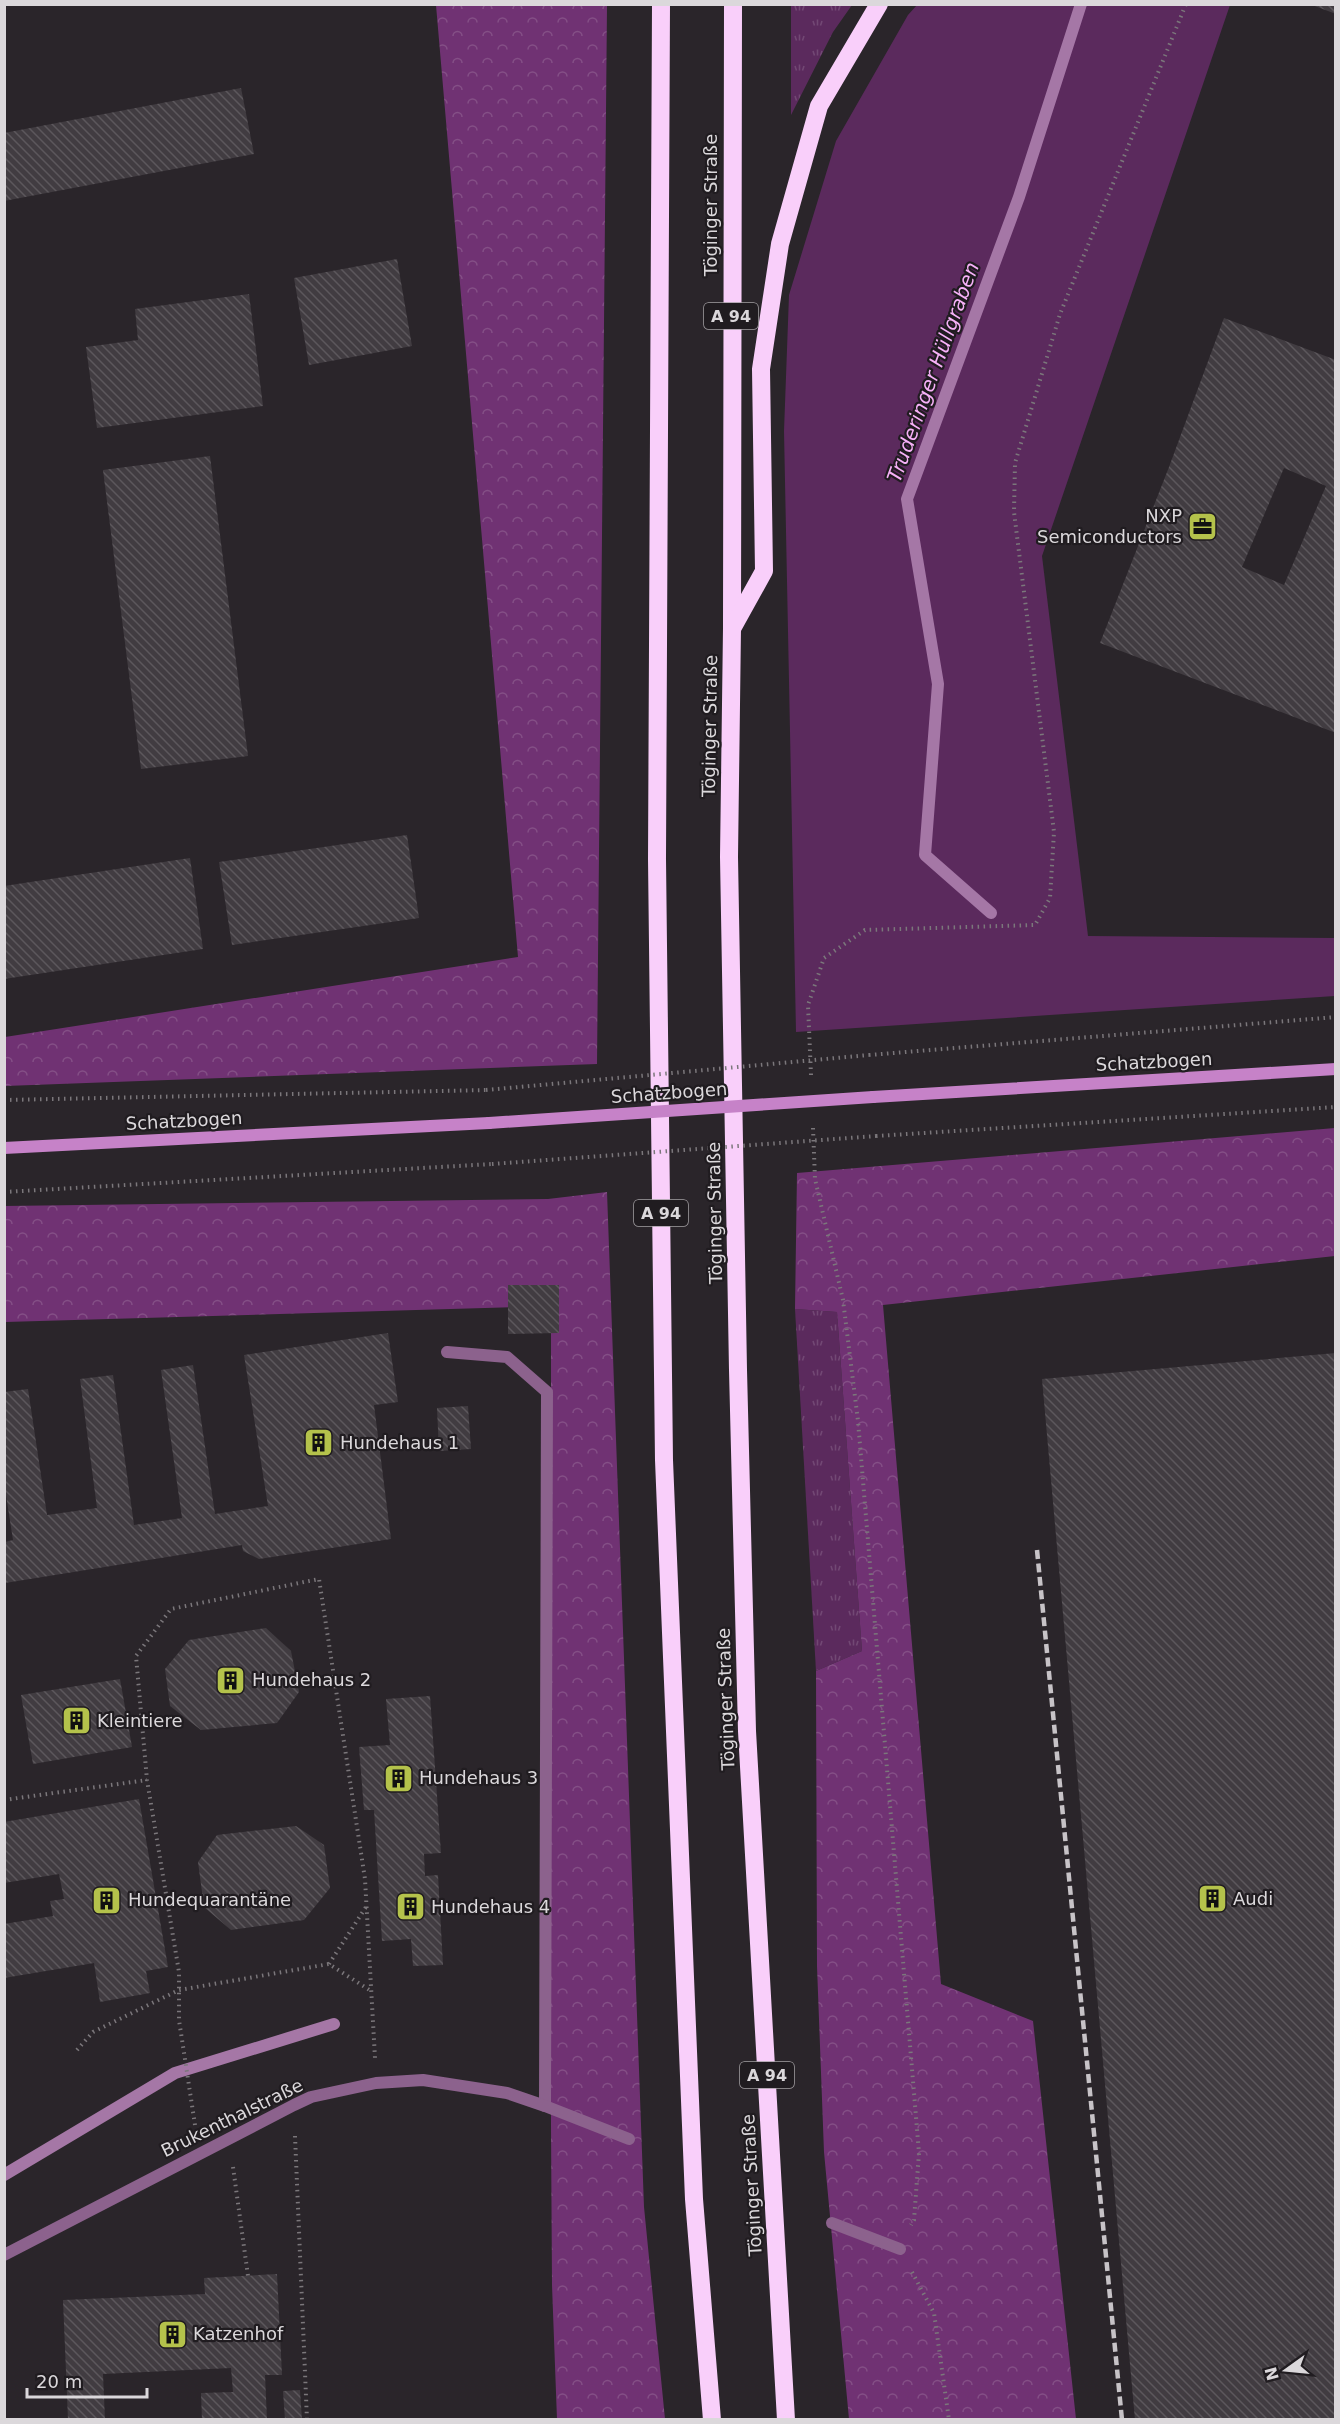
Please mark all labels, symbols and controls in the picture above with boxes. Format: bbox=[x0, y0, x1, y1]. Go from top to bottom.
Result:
street label: Töginger Straße bbox=[700, 134, 721, 277]
water label: Truderinger Hüllgraben bbox=[882, 259, 984, 485]
road number: A 94 bbox=[704, 303, 758, 329]
place label: NXP Semiconductors bbox=[1037, 505, 1182, 547]
office icon: NXP Semiconductors bbox=[1187, 510, 1219, 542]
street label: Töginger Straße bbox=[698, 655, 721, 798]
street label: Schatzbogen bbox=[1095, 1048, 1213, 1075]
street label: Schatzbogen bbox=[610, 1078, 728, 1107]
street label: Schatzbogen bbox=[125, 1107, 243, 1134]
street label: Töginger Straße bbox=[703, 1142, 726, 1285]
road number: A 94 bbox=[634, 1200, 688, 1226]
building icon: Hundehaus 1 bbox=[303, 1427, 335, 1459]
place label: Hundehaus 1 bbox=[340, 1432, 459, 1453]
street label: Töginger Straße bbox=[713, 1627, 739, 1772]
building icon: Hundehaus 2 bbox=[215, 1664, 247, 1696]
place label: Hundehaus 2 bbox=[252, 1669, 371, 1690]
building icon: Kleintiere bbox=[60, 1705, 92, 1737]
place label: Kleintiere bbox=[97, 1710, 183, 1731]
building icon: Hundehaus 3 bbox=[382, 1762, 414, 1794]
place label: Hundehaus 3 bbox=[419, 1767, 538, 1788]
building icon: Audi bbox=[1196, 1883, 1228, 1915]
building icon: Hundequarantäne bbox=[91, 1884, 123, 1916]
place label: Audi bbox=[1233, 1888, 1273, 1909]
place label: Hundequarantäne bbox=[128, 1889, 291, 1910]
building icon: Hundehaus 4 bbox=[394, 1891, 426, 1923]
place label: Hundehaus 4 bbox=[431, 1896, 550, 1917]
road number: A 94 bbox=[740, 2062, 794, 2088]
street label: Brukenthalstraße bbox=[157, 2074, 306, 2161]
street label: Töginger Straße bbox=[737, 2113, 766, 2258]
building icon: Katzenhof bbox=[156, 2318, 188, 2350]
place label: Katzenhof bbox=[193, 2323, 284, 2344]
north arrow bbox=[1256, 2340, 1316, 2400]
scale bar bbox=[27, 2361, 147, 2399]
text: N bbox=[1261, 2365, 1283, 2383]
text: 20 m bbox=[36, 2371, 82, 2392]

